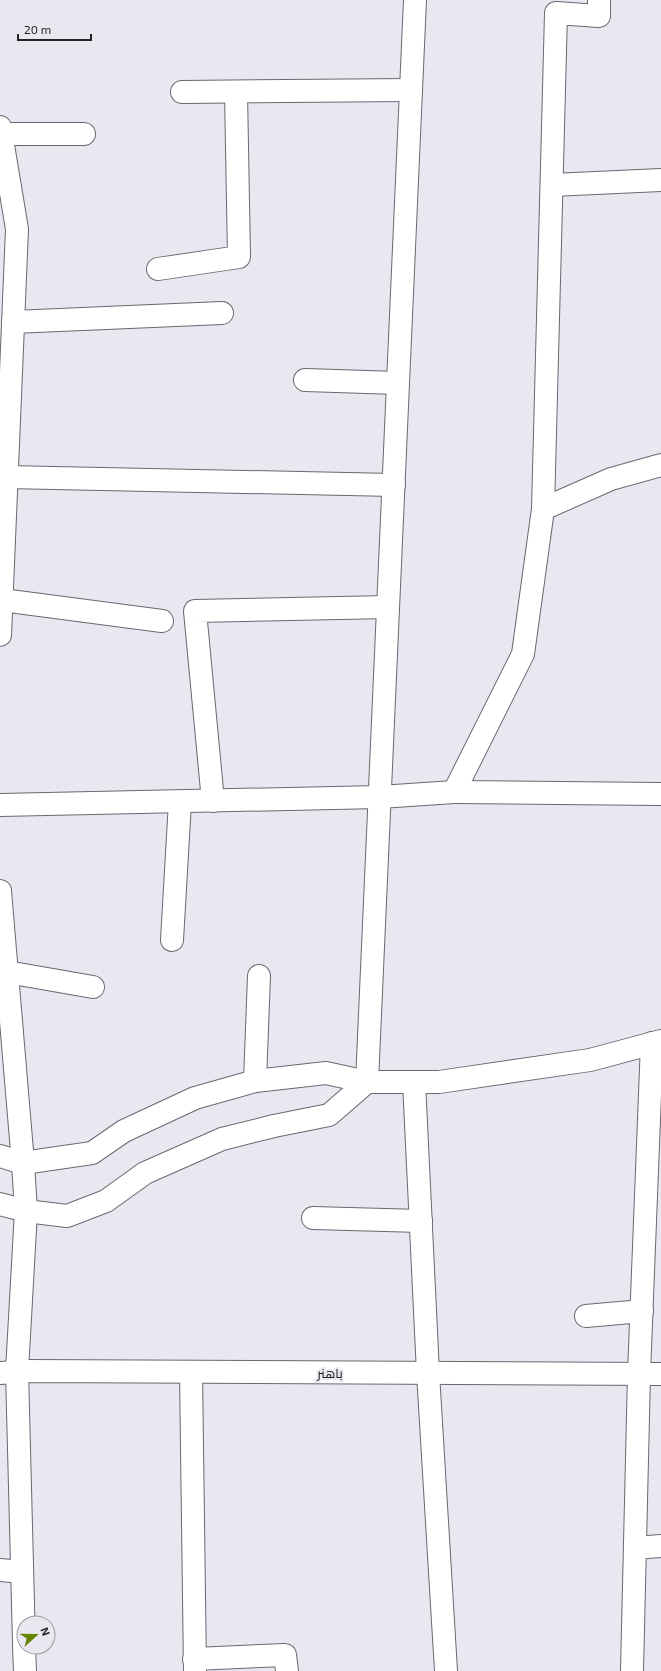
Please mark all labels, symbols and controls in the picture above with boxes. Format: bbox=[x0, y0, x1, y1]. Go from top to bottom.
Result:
scale bar bbox=[18, 16, 91, 42]
text: 20 m bbox=[24, 22, 51, 36]
street label: باهنر bbox=[316, 1365, 343, 1381]
north arrow bbox=[16, 1615, 56, 1655]
text: N bbox=[38, 1625, 53, 1637]

